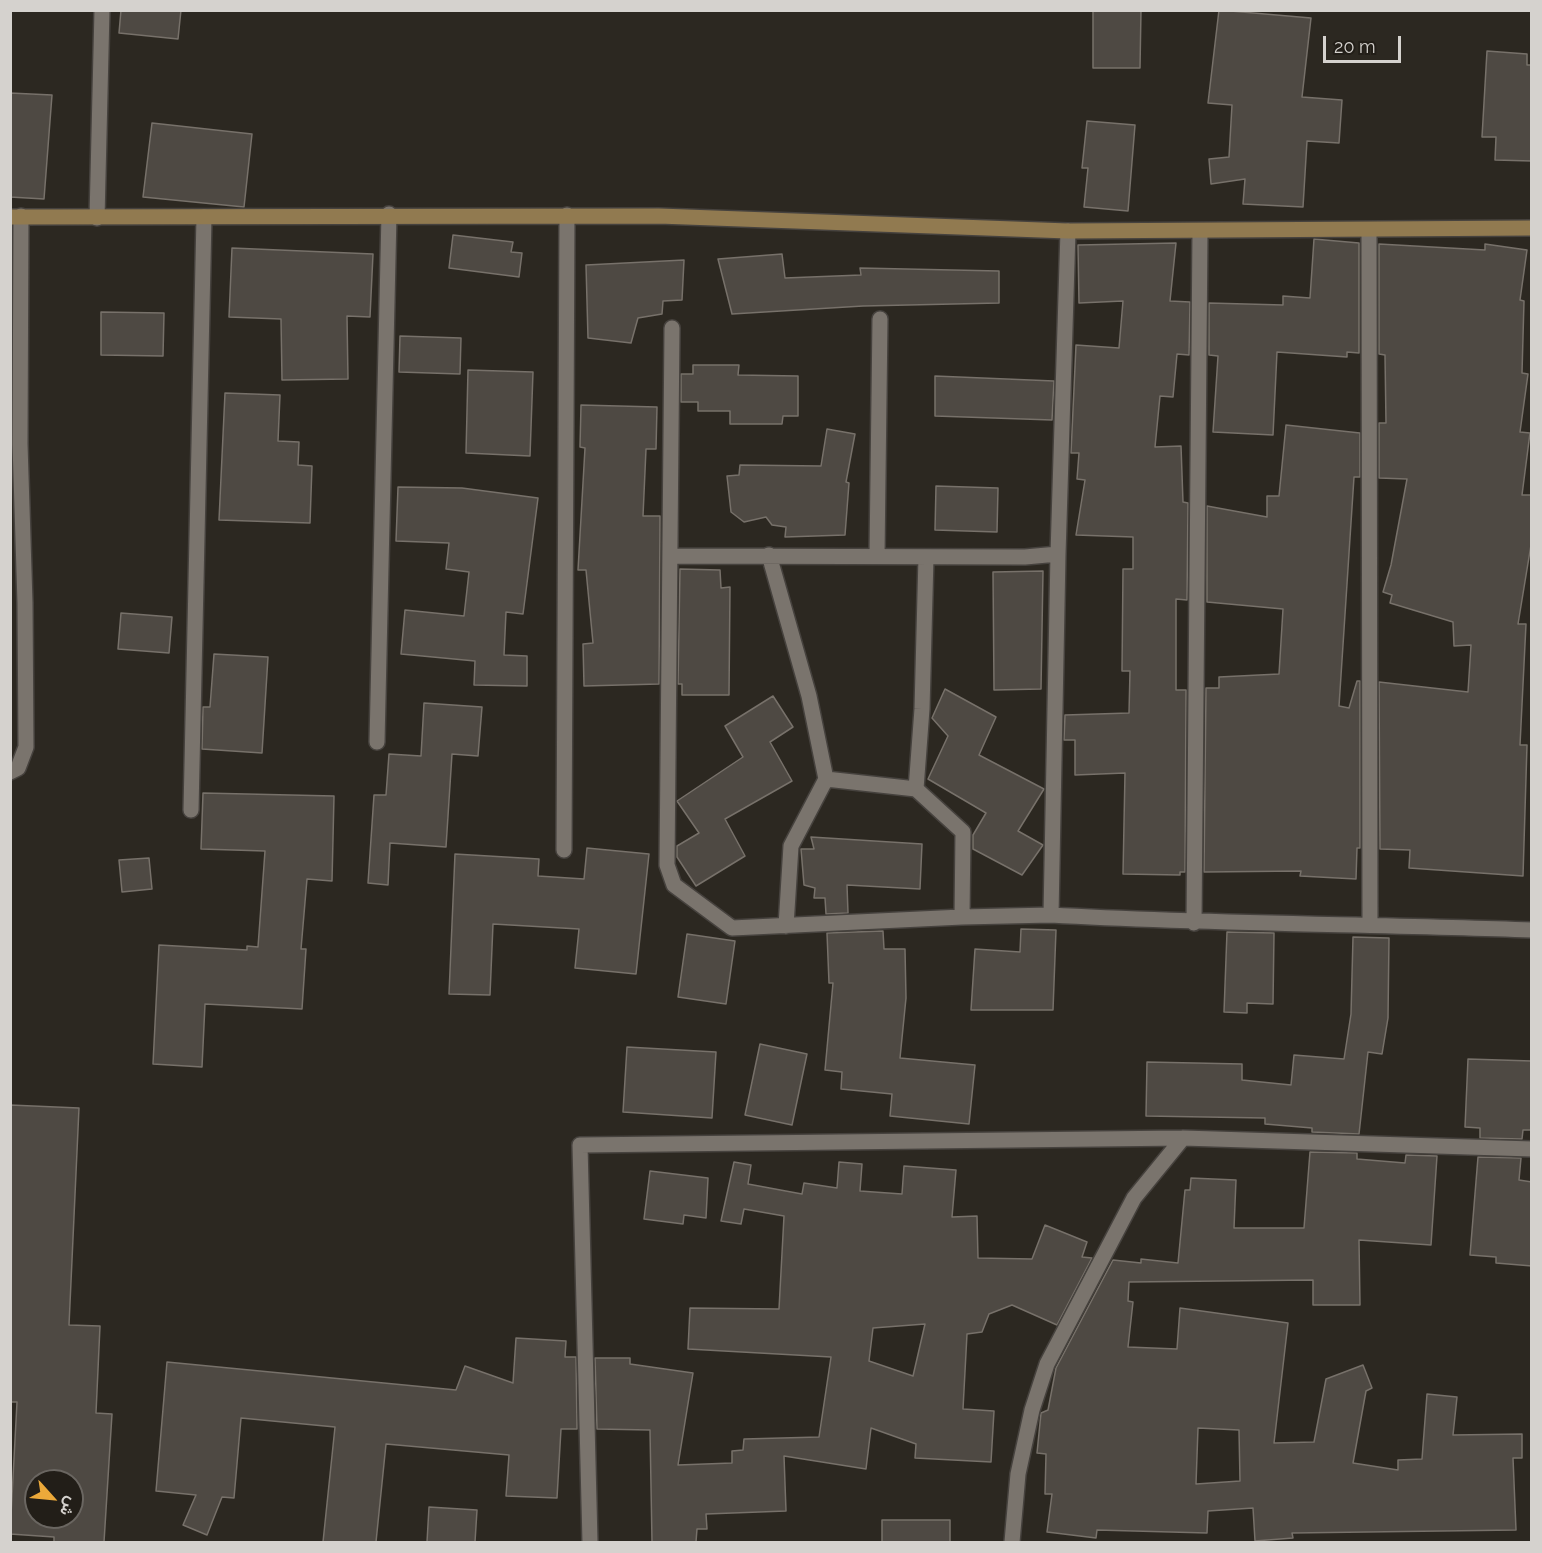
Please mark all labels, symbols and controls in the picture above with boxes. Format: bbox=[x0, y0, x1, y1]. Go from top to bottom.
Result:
scale bar bbox=[1326, 24, 1404, 62]
text: 20 m bbox=[1334, 36, 1376, 57]
north arrow bbox=[24, 1469, 84, 1529]
text: ش bbox=[56, 1494, 82, 1519]

